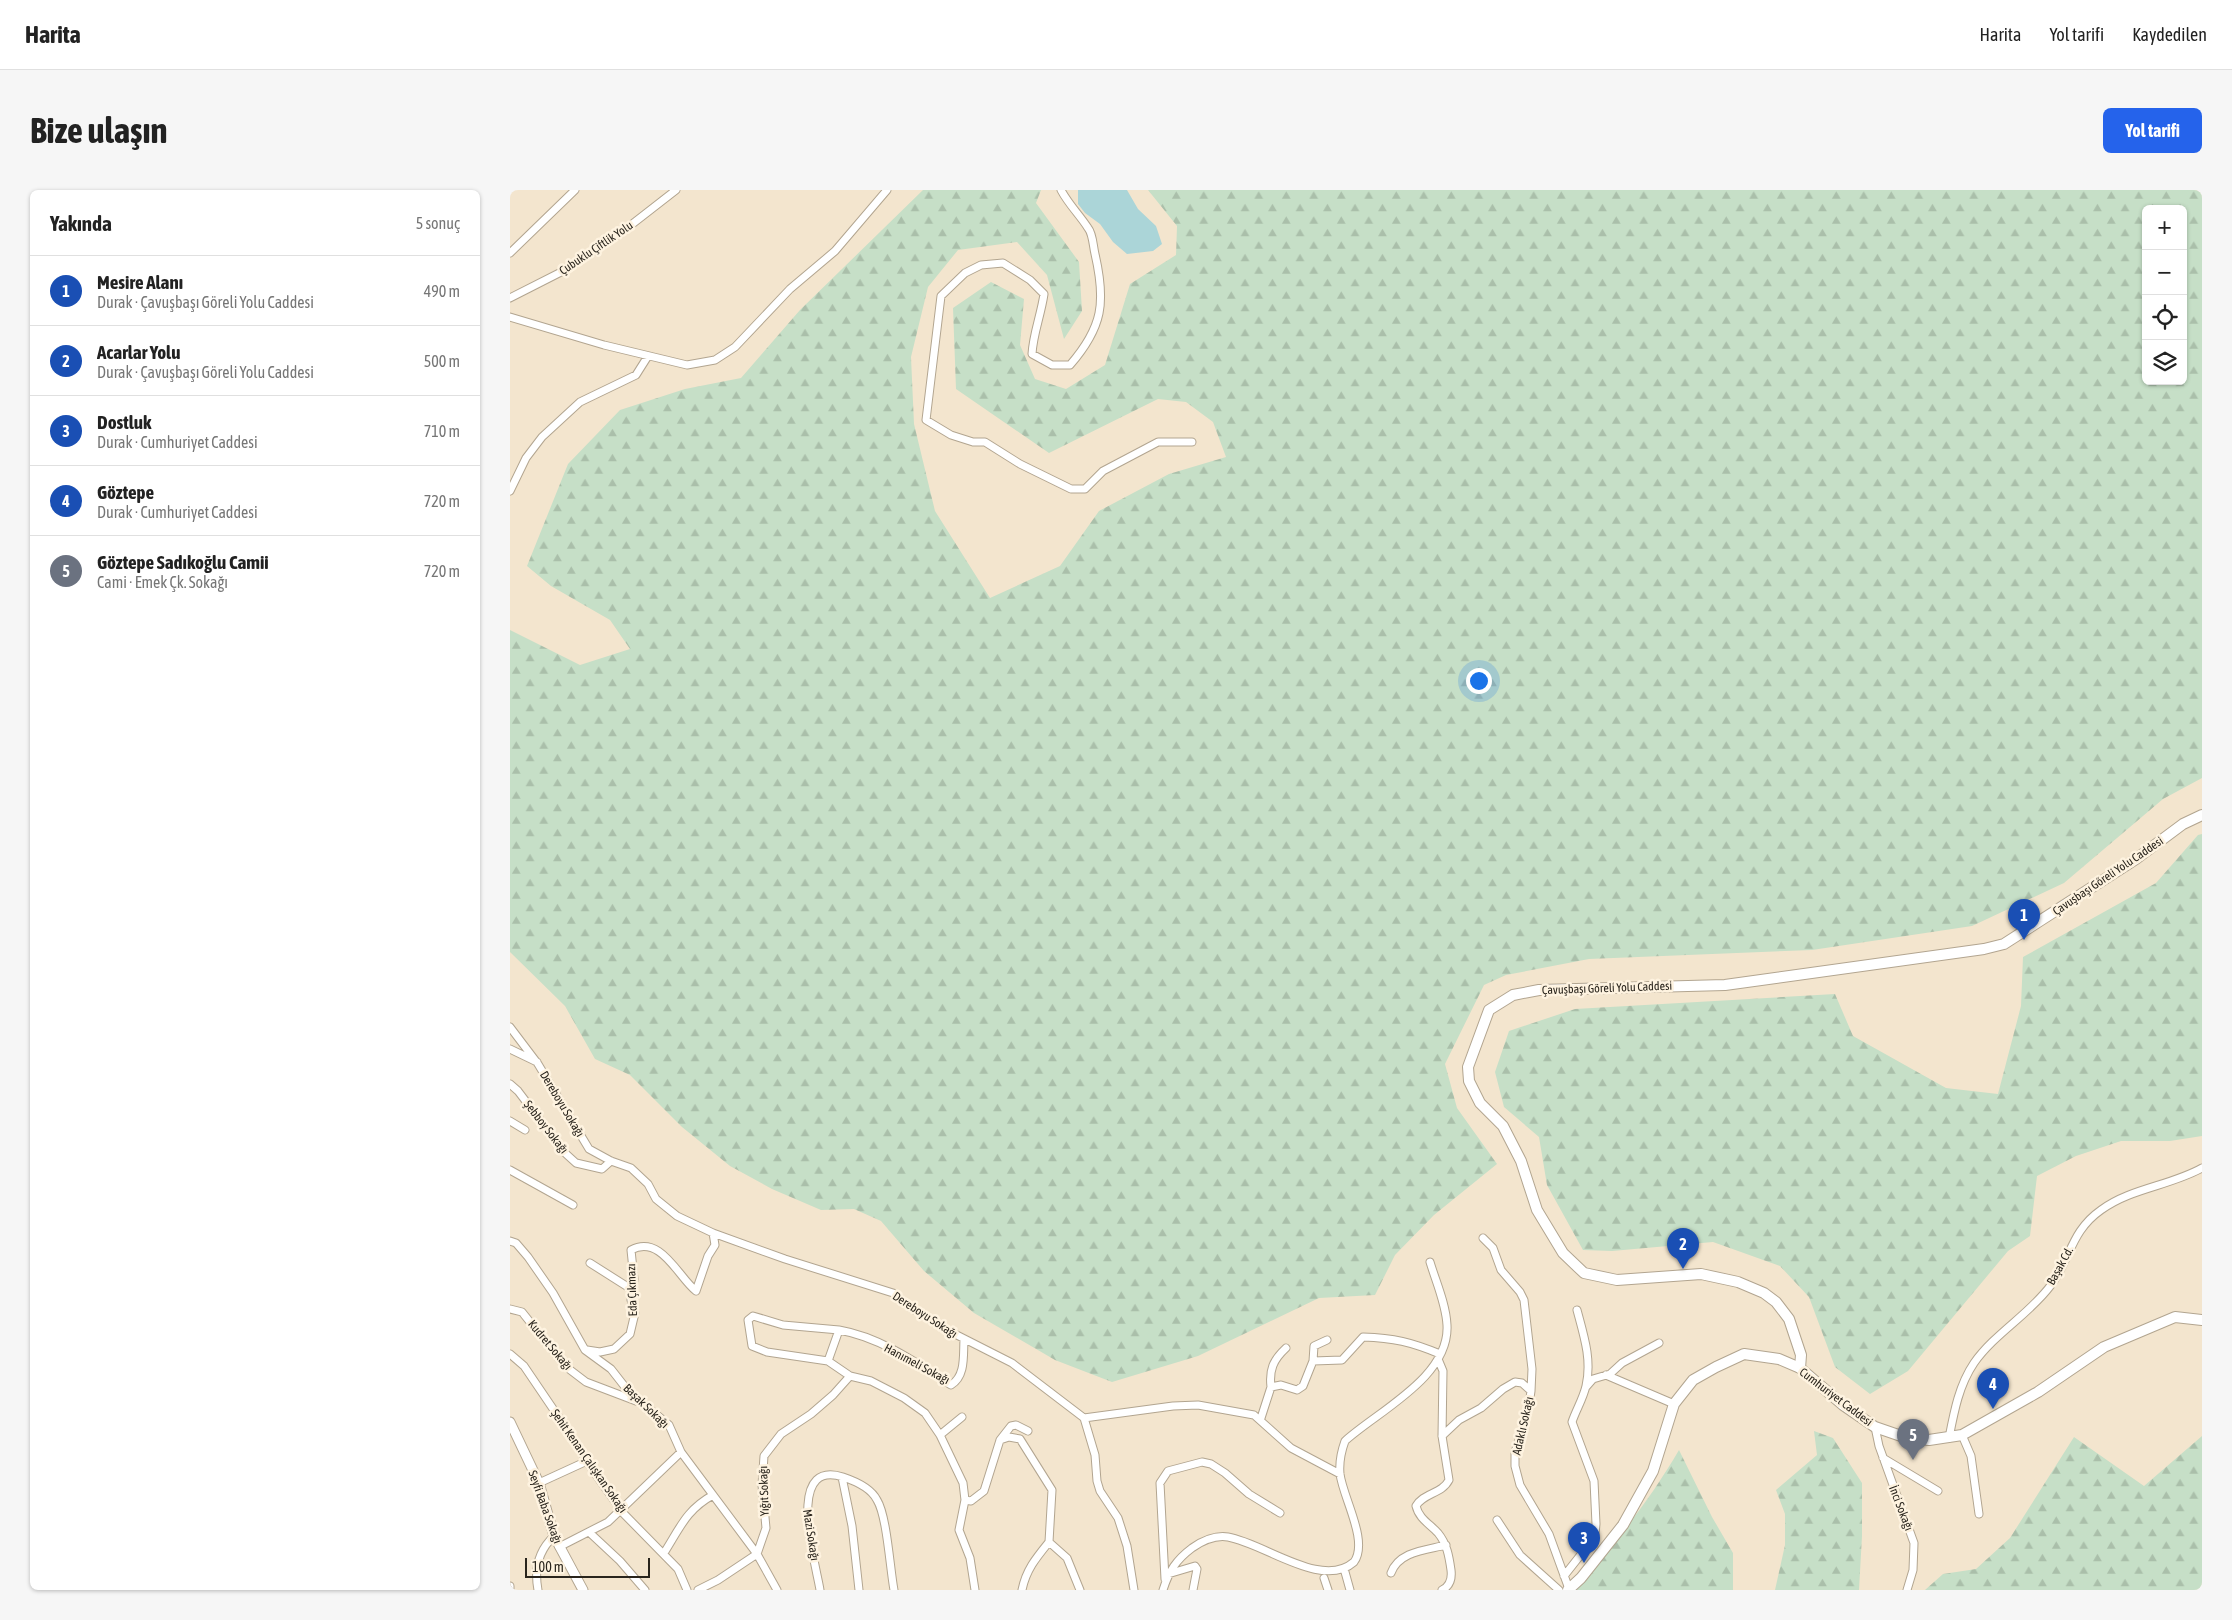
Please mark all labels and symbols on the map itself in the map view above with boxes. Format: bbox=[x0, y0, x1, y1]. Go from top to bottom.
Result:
street label: Çubuklu Çiftlik Yolu bbox=[557, 218, 636, 278]
your location bbox=[1466, 668, 1492, 694]
street label: Çavuşbaşı Göreli Yolu Caddesi bbox=[2050, 834, 2166, 918]
pin: 1 bbox=[2008, 899, 2040, 940]
street label: Çavuşbaşı Göreli Yolu Caddesi bbox=[1542, 979, 1672, 997]
street label: Dereboyu Sokağı bbox=[537, 1069, 587, 1139]
street label: Şebboy Sokağı bbox=[521, 1098, 571, 1156]
pin: 2 bbox=[1667, 1228, 1699, 1269]
street label: Başak Cd. bbox=[2044, 1245, 2076, 1287]
street label: Eda Çıkmazı bbox=[624, 1263, 640, 1317]
street label: Dereboyu Sokağı bbox=[890, 1289, 960, 1341]
street label: Kudret Sokağı bbox=[525, 1317, 575, 1373]
street label: Hanımeli Sokağı bbox=[882, 1341, 952, 1387]
street label: Cumhuriyet Caddesi bbox=[1797, 1365, 1875, 1429]
pin: 4 bbox=[1977, 1368, 2009, 1409]
street label: Başak Sokağı bbox=[620, 1381, 672, 1431]
street label: Adaklı Sokağı bbox=[1509, 1395, 1537, 1457]
street label: Şehit Kenan Çalışkan Sokağı bbox=[548, 1407, 630, 1515]
pin: 5 bbox=[1897, 1419, 1929, 1460]
street label: Yığıt Sokağı bbox=[756, 1466, 772, 1516]
street label: Seyfi Baba Sokağı bbox=[525, 1469, 565, 1545]
street label: İnci Sokağı bbox=[1886, 1483, 1916, 1533]
street label: Mazi Sokağı bbox=[800, 1508, 822, 1562]
pin: 3 bbox=[1568, 1522, 1600, 1563]
scale bar bbox=[525, 1555, 650, 1578]

